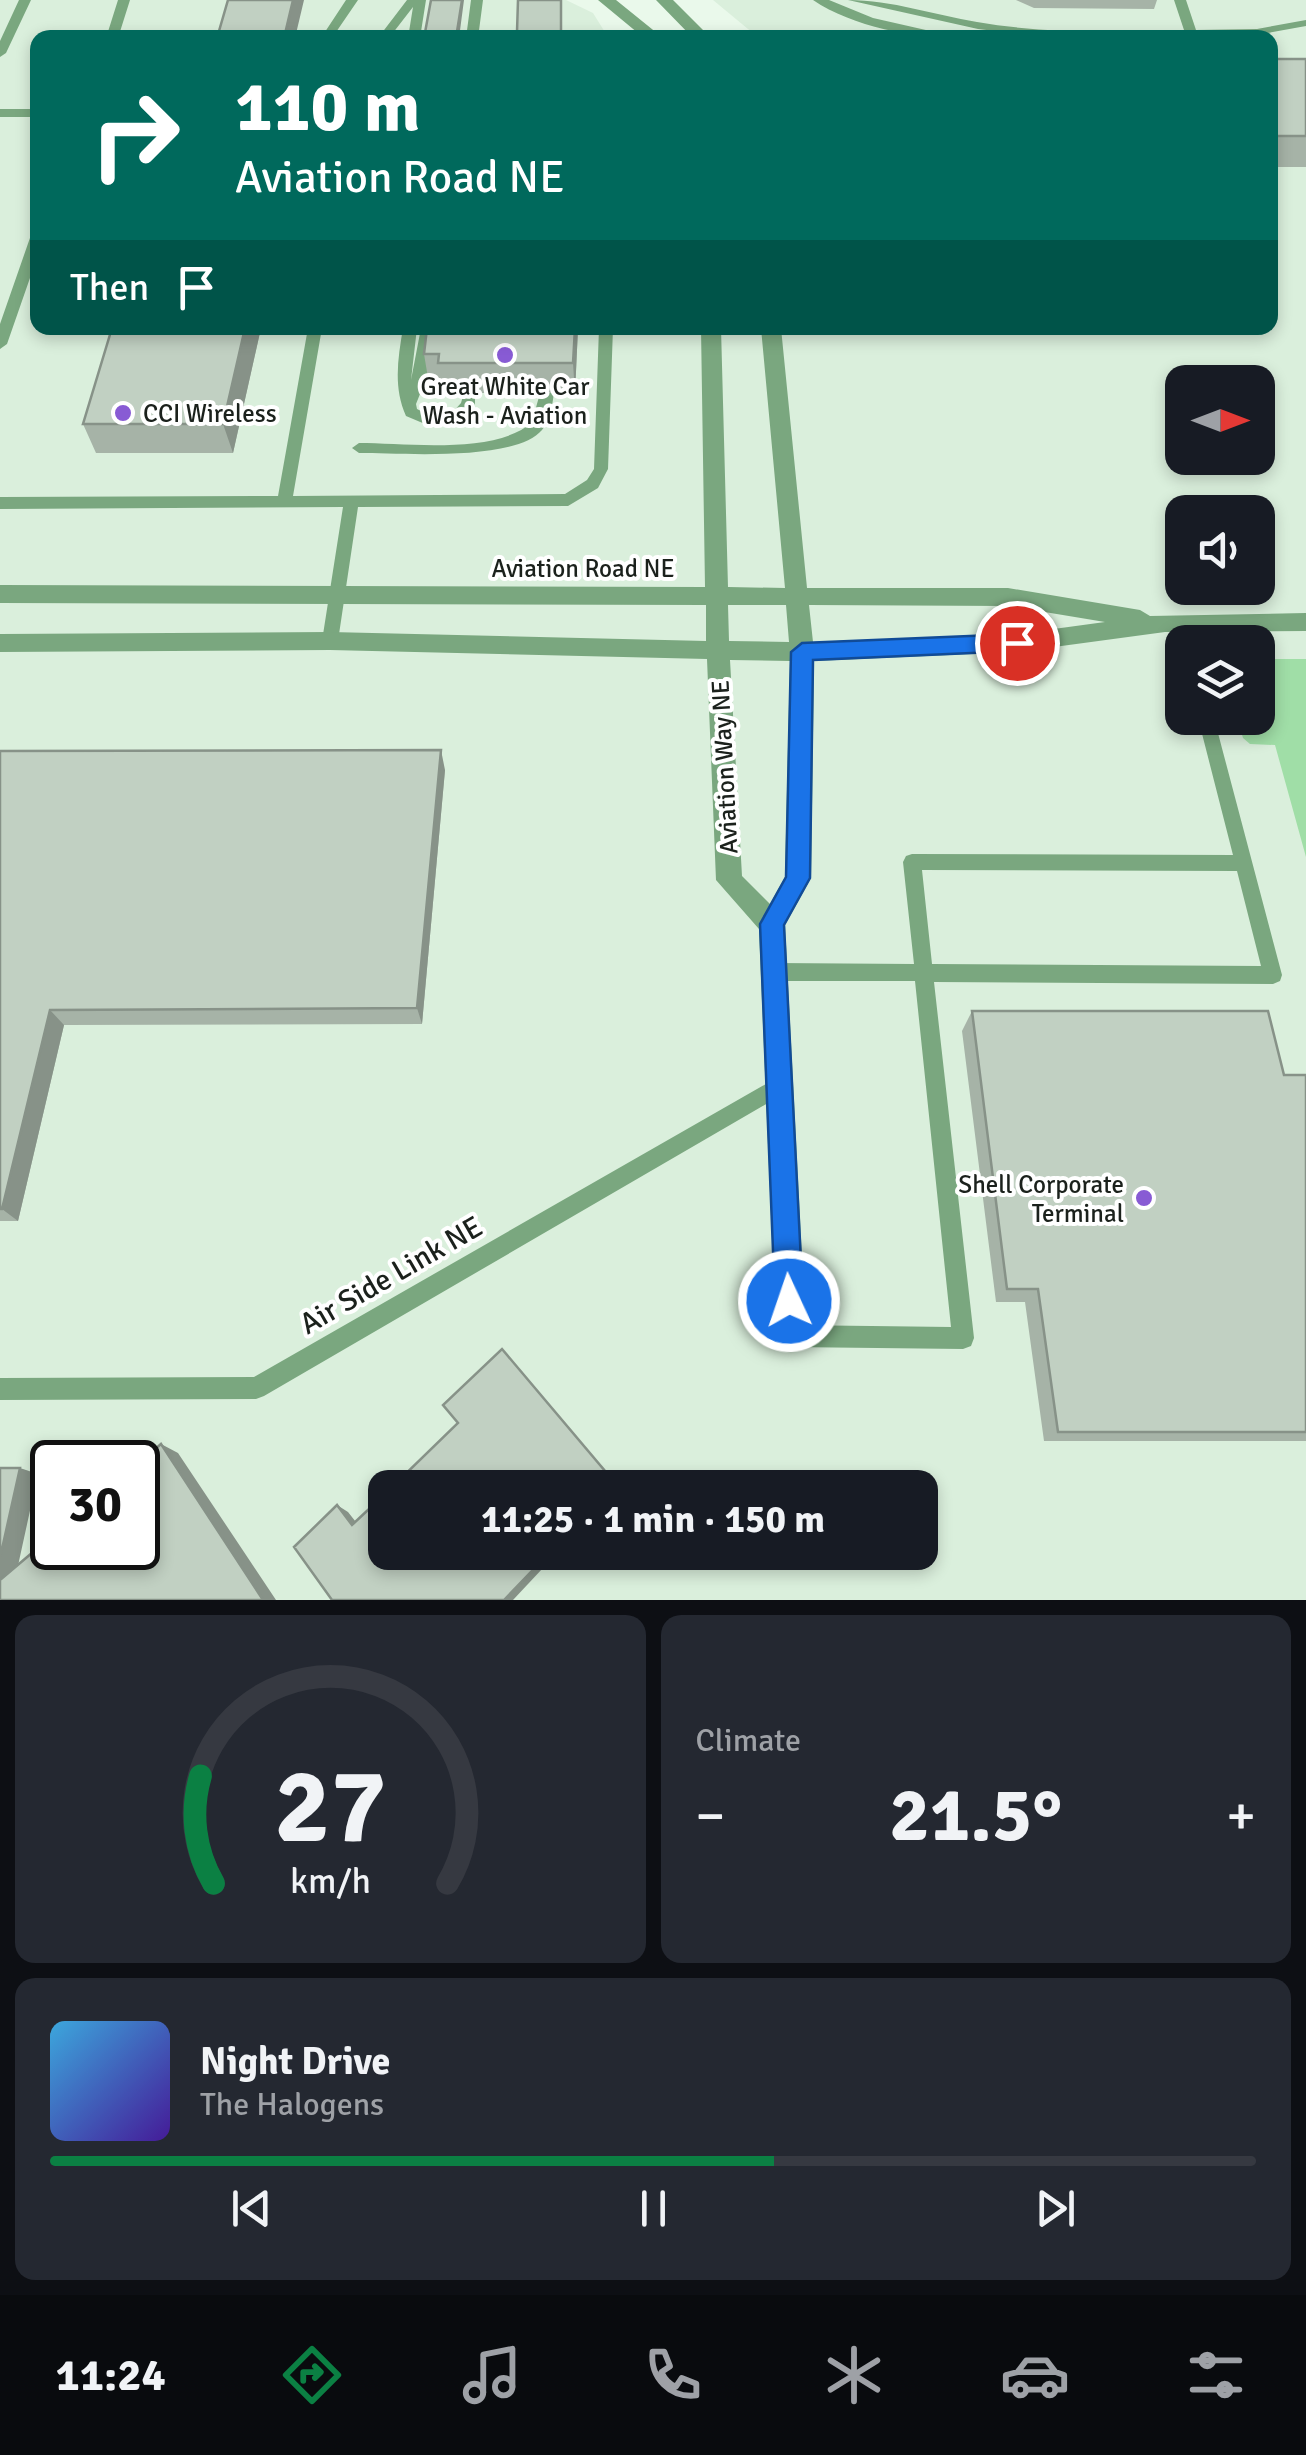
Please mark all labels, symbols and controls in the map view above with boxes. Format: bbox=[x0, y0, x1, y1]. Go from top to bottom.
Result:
text: 110 m bbox=[235, 64, 420, 150]
icon: right bbox=[70, 70, 200, 200]
text: Aviation Road NE bbox=[235, 150, 565, 205]
icon: arrive bbox=[169, 260, 224, 315]
text: Then bbox=[70, 264, 149, 311]
marker: Great White Car Wash - Aviation bbox=[494, 344, 516, 366]
north arrow bbox=[1165, 365, 1275, 475]
map controls bbox=[1165, 365, 1275, 735]
place label: Great White Car Wash - Aviation bbox=[421, 371, 590, 431]
place label: CCI Wireless bbox=[143, 398, 277, 429]
marker: CCI Wireless bbox=[112, 402, 134, 424]
button: sound bbox=[1165, 495, 1275, 605]
street label: Aviation Road NE bbox=[491, 553, 675, 584]
pin bbox=[975, 601, 1060, 686]
icon: arrive bbox=[990, 616, 1045, 671]
button: layers bbox=[1165, 625, 1275, 735]
street label: Aviation Way NE bbox=[704, 679, 745, 855]
place label: Shell Corporate Terminal bbox=[958, 1169, 1124, 1229]
marker: Shell Corporate Terminal bbox=[1133, 1187, 1155, 1209]
street label: Air Side Link NE bbox=[293, 1208, 489, 1343]
position arrow bbox=[737, 1249, 841, 1353]
speed limit sign: 30 bbox=[30, 1440, 160, 1570]
text: 11:25 · 1 min · 150 m bbox=[481, 1496, 825, 1543]
text: Climate bbox=[696, 1721, 801, 1760]
text: 27 bbox=[274, 1743, 386, 1871]
text: 21.5° bbox=[889, 1769, 1062, 1862]
text: − bbox=[696, 1782, 725, 1850]
text: + bbox=[1226, 1782, 1256, 1850]
text: km/h bbox=[290, 1859, 371, 1903]
text: Night Drive bbox=[200, 2038, 390, 2085]
text: The Halogens bbox=[200, 2085, 384, 2124]
icon: previous bbox=[224, 2181, 279, 2236]
icon: pause bbox=[626, 2181, 681, 2236]
icon: next bbox=[1028, 2181, 1083, 2236]
icon: directions bbox=[277, 2340, 347, 2410]
icon: music bbox=[457, 2340, 527, 2410]
icon: phone bbox=[638, 2340, 708, 2410]
icon: climate bbox=[819, 2340, 889, 2410]
icon: car bbox=[1000, 2340, 1070, 2410]
icon: filters bbox=[1181, 2340, 1251, 2410]
text: 11:24 bbox=[55, 2348, 166, 2403]

